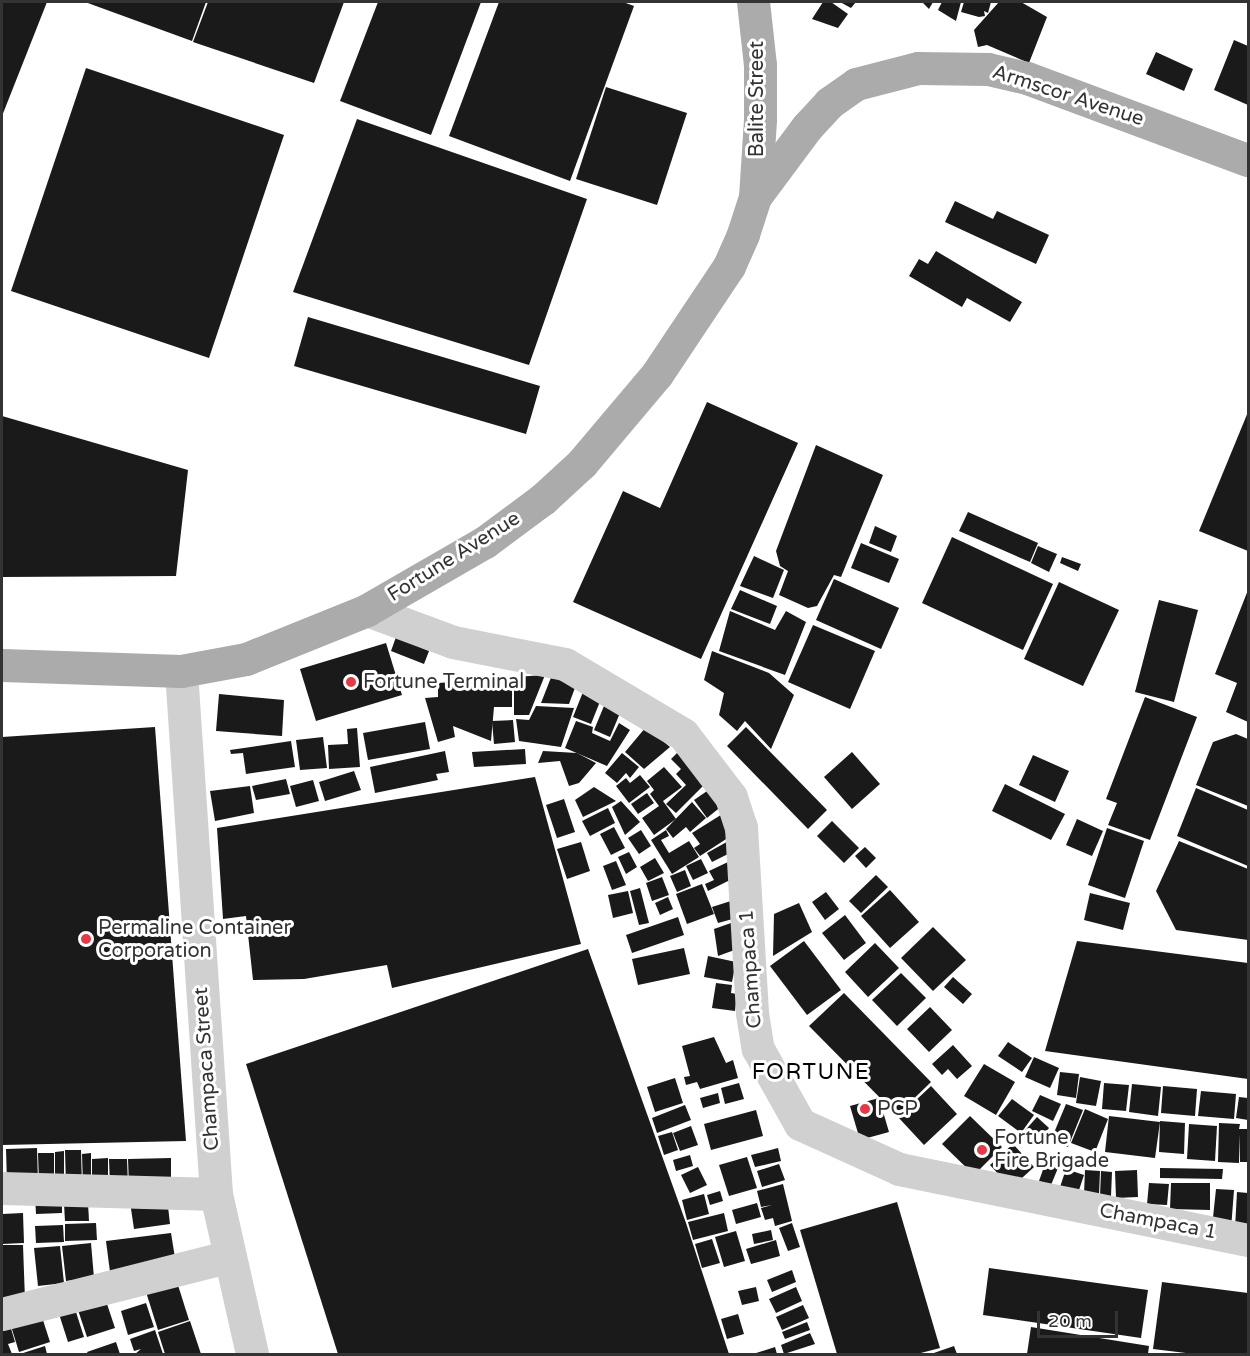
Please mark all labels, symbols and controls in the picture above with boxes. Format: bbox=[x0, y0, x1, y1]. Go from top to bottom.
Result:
street label: Balite Street bbox=[745, 41, 769, 157]
street label: Armscor Avenue bbox=[989, 60, 1147, 132]
street label: Fortune Avenue bbox=[383, 507, 525, 607]
place label: Fortune Terminal bbox=[363, 670, 524, 694]
marker: Fortune Terminal bbox=[344, 675, 358, 689]
street label: Champaca 1 bbox=[735, 909, 767, 1029]
place label: Permaline Container Corporation bbox=[98, 916, 291, 963]
marker: Permaline Container Corporation bbox=[79, 932, 93, 946]
street label: Champaca Street bbox=[189, 986, 225, 1152]
district label: FORTUNE bbox=[752, 1060, 870, 1086]
place label: PCP bbox=[877, 1097, 918, 1121]
marker: PCP bbox=[858, 1102, 872, 1116]
place label: Fortune Fire Brigade bbox=[994, 1126, 1109, 1173]
marker: Fortune Fire Brigade bbox=[975, 1143, 989, 1157]
street label: Champaca 1 bbox=[1097, 1199, 1219, 1245]
scale bar bbox=[1040, 1299, 1121, 1337]
text: 20 m bbox=[1048, 1310, 1092, 1332]

